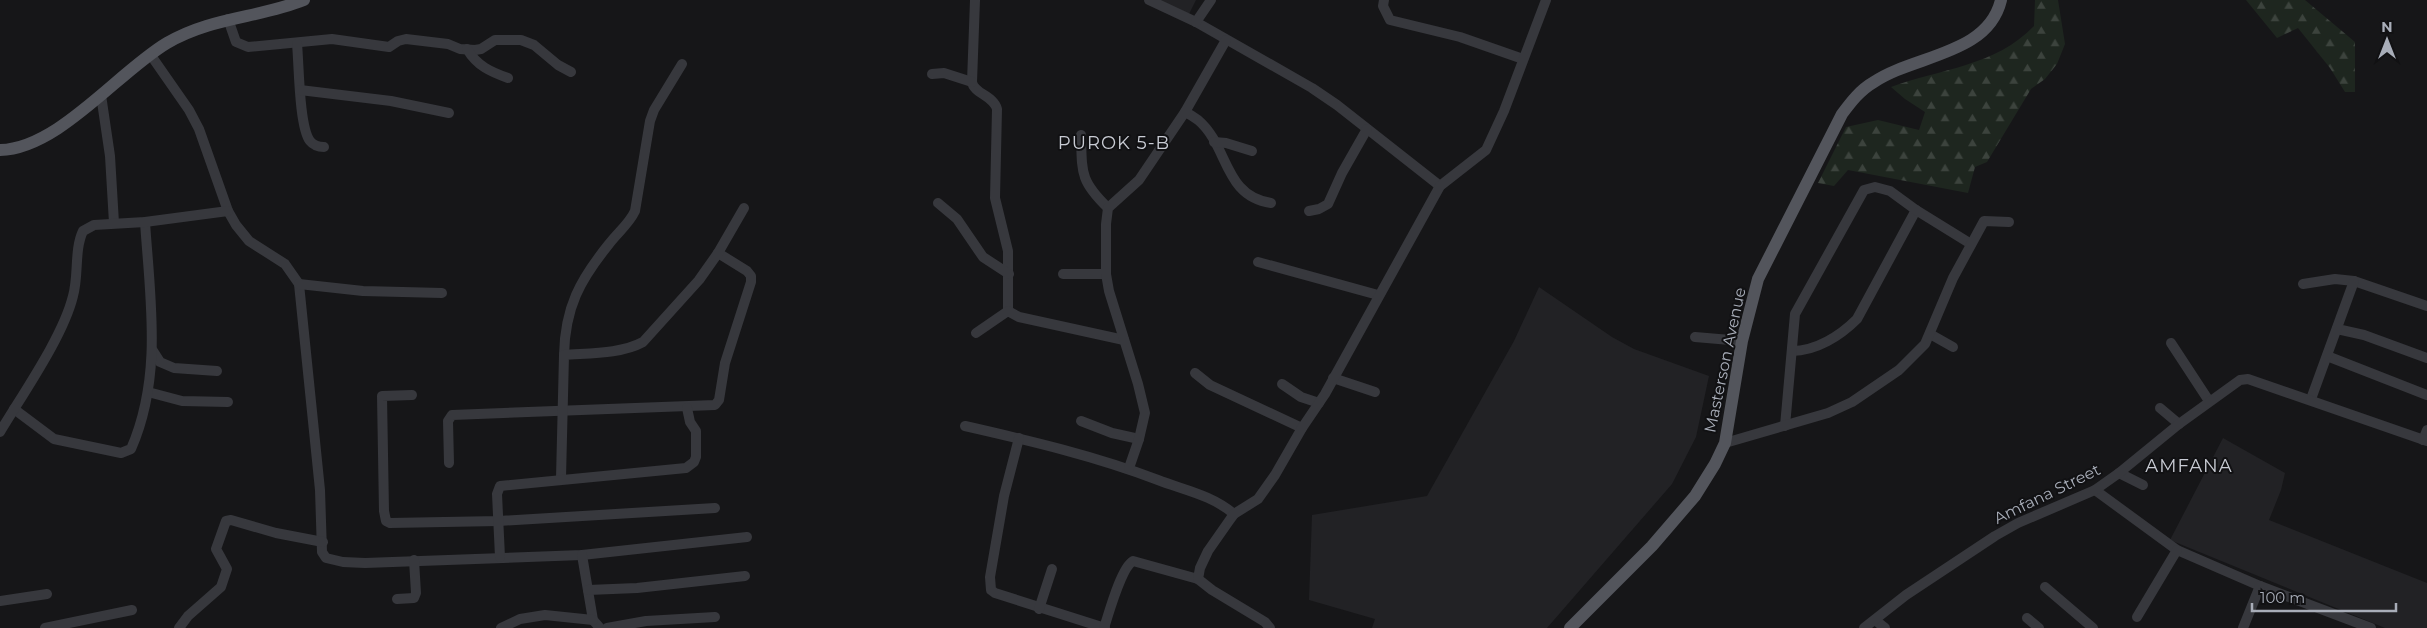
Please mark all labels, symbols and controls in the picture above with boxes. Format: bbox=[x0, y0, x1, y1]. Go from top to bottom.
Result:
north arrow bbox=[2362, 15, 2412, 65]
text: N bbox=[2381, 18, 2393, 36]
district label: PUROK 5-B bbox=[1058, 132, 1170, 154]
street label: Masterson Avenue bbox=[1700, 286, 1750, 434]
district label: AMFANA bbox=[2145, 455, 2233, 477]
street label: Amfana Street bbox=[1991, 460, 2104, 528]
scale bar bbox=[2252, 580, 2396, 612]
text: 100 m bbox=[2260, 588, 2305, 607]

